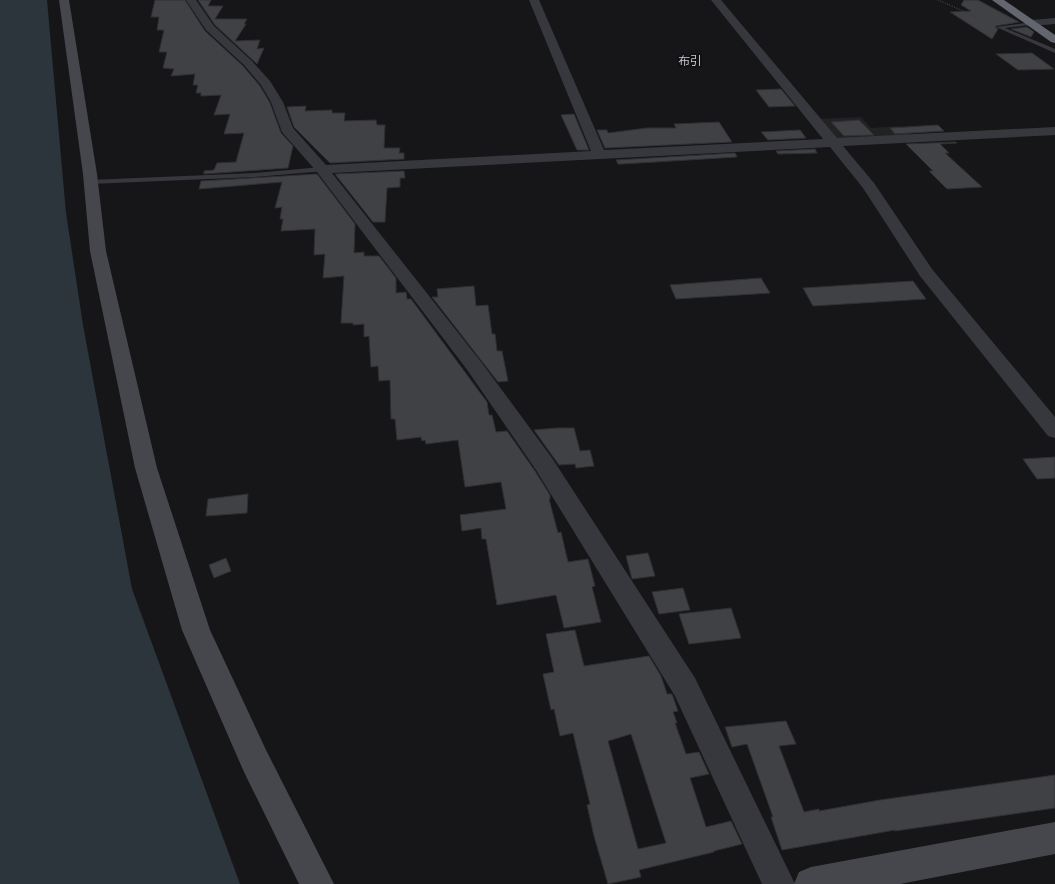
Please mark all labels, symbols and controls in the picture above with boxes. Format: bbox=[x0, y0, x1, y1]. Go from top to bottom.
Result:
district label: 布引 bbox=[678, 52, 702, 69]

